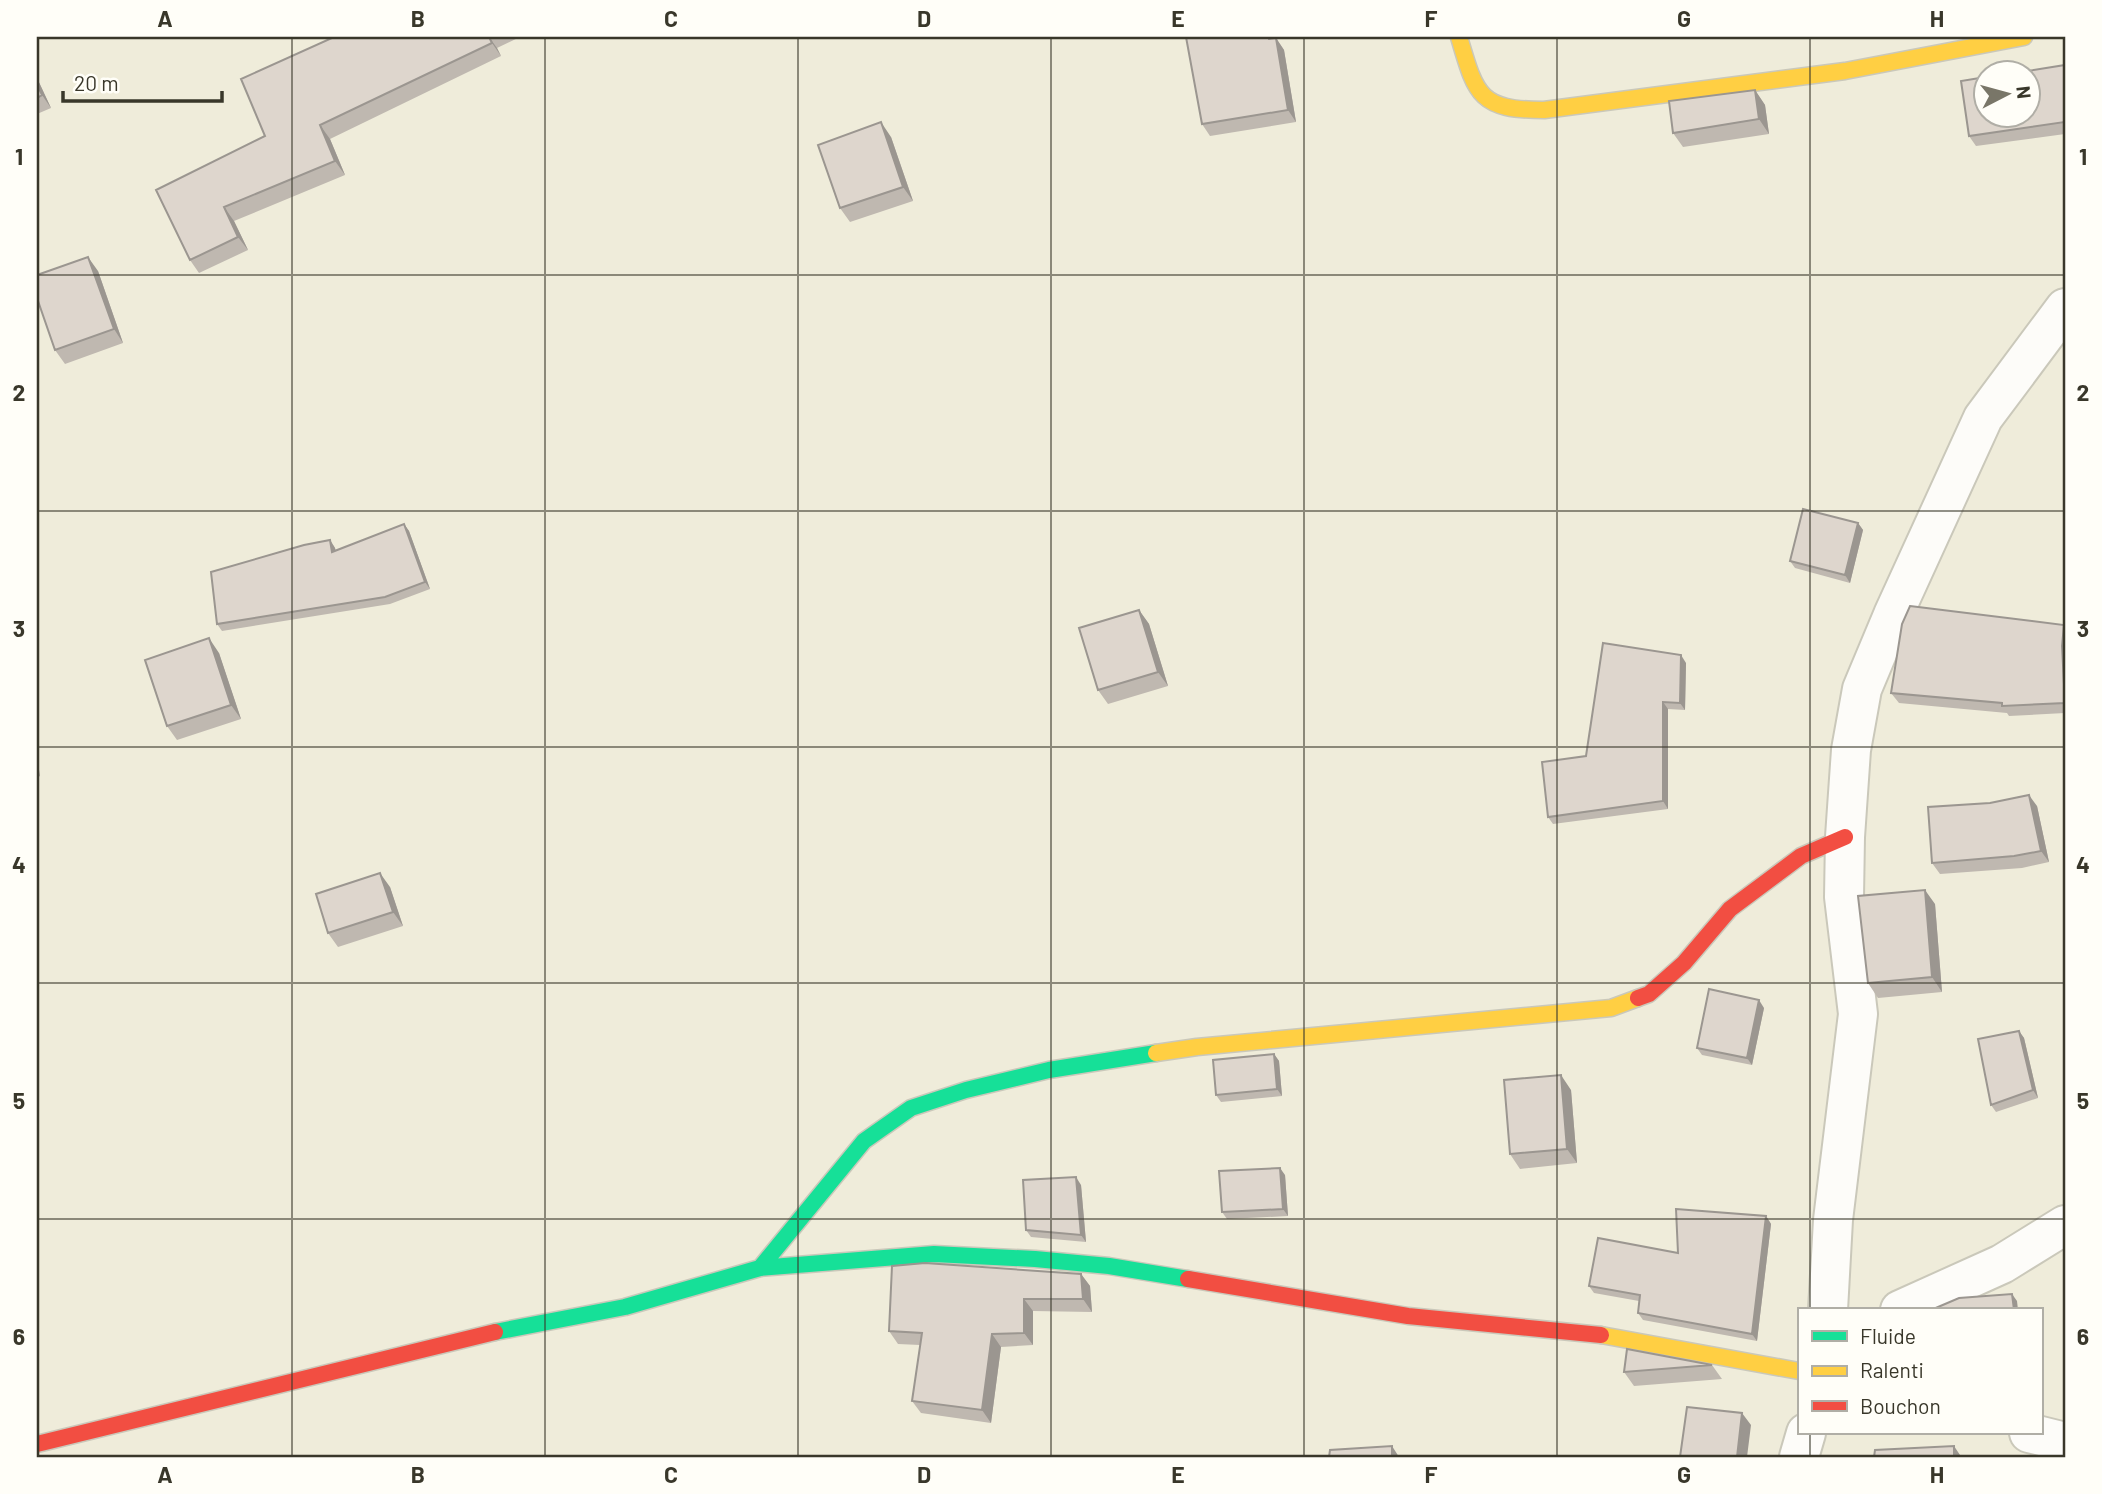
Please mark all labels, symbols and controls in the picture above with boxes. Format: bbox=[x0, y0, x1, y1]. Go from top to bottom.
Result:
text: A bbox=[157, 4, 173, 32]
text: B bbox=[411, 4, 425, 32]
text: C bbox=[664, 4, 678, 32]
text: D bbox=[917, 4, 931, 32]
text: E bbox=[1171, 4, 1185, 32]
text: F bbox=[1425, 4, 1438, 32]
text: G bbox=[1677, 4, 1691, 32]
text: H bbox=[1930, 4, 1944, 32]
scale bar bbox=[63, 60, 222, 104]
north arrow bbox=[1972, 60, 2042, 130]
text: 20 m bbox=[74, 70, 119, 95]
text: N bbox=[2012, 85, 2037, 100]
text: 1 bbox=[15, 142, 23, 170]
text: 1 bbox=[2079, 142, 2087, 170]
text: 2 bbox=[13, 378, 25, 406]
text: 2 bbox=[2077, 378, 2089, 406]
text: 3 bbox=[13, 614, 25, 642]
text: 3 bbox=[2077, 614, 2089, 642]
text: 4 bbox=[12, 850, 26, 878]
text: 4 bbox=[2076, 850, 2090, 878]
text: 5 bbox=[13, 1086, 25, 1114]
text: 5 bbox=[2077, 1086, 2089, 1114]
legend bbox=[1798, 1308, 2042, 1434]
text: 6 bbox=[13, 1322, 25, 1350]
text: 6 bbox=[2077, 1322, 2089, 1350]
text: Fluide bbox=[1860, 1323, 1916, 1348]
text: Ralenti bbox=[1860, 1357, 1924, 1382]
text: Bouchon bbox=[1860, 1393, 1941, 1418]
text: A bbox=[157, 1460, 173, 1488]
text: B bbox=[411, 1460, 425, 1488]
text: C bbox=[664, 1460, 678, 1488]
text: D bbox=[917, 1460, 931, 1488]
text: E bbox=[1171, 1460, 1185, 1488]
text: F bbox=[1425, 1460, 1438, 1488]
text: G bbox=[1677, 1460, 1691, 1488]
text: H bbox=[1930, 1460, 1944, 1488]

